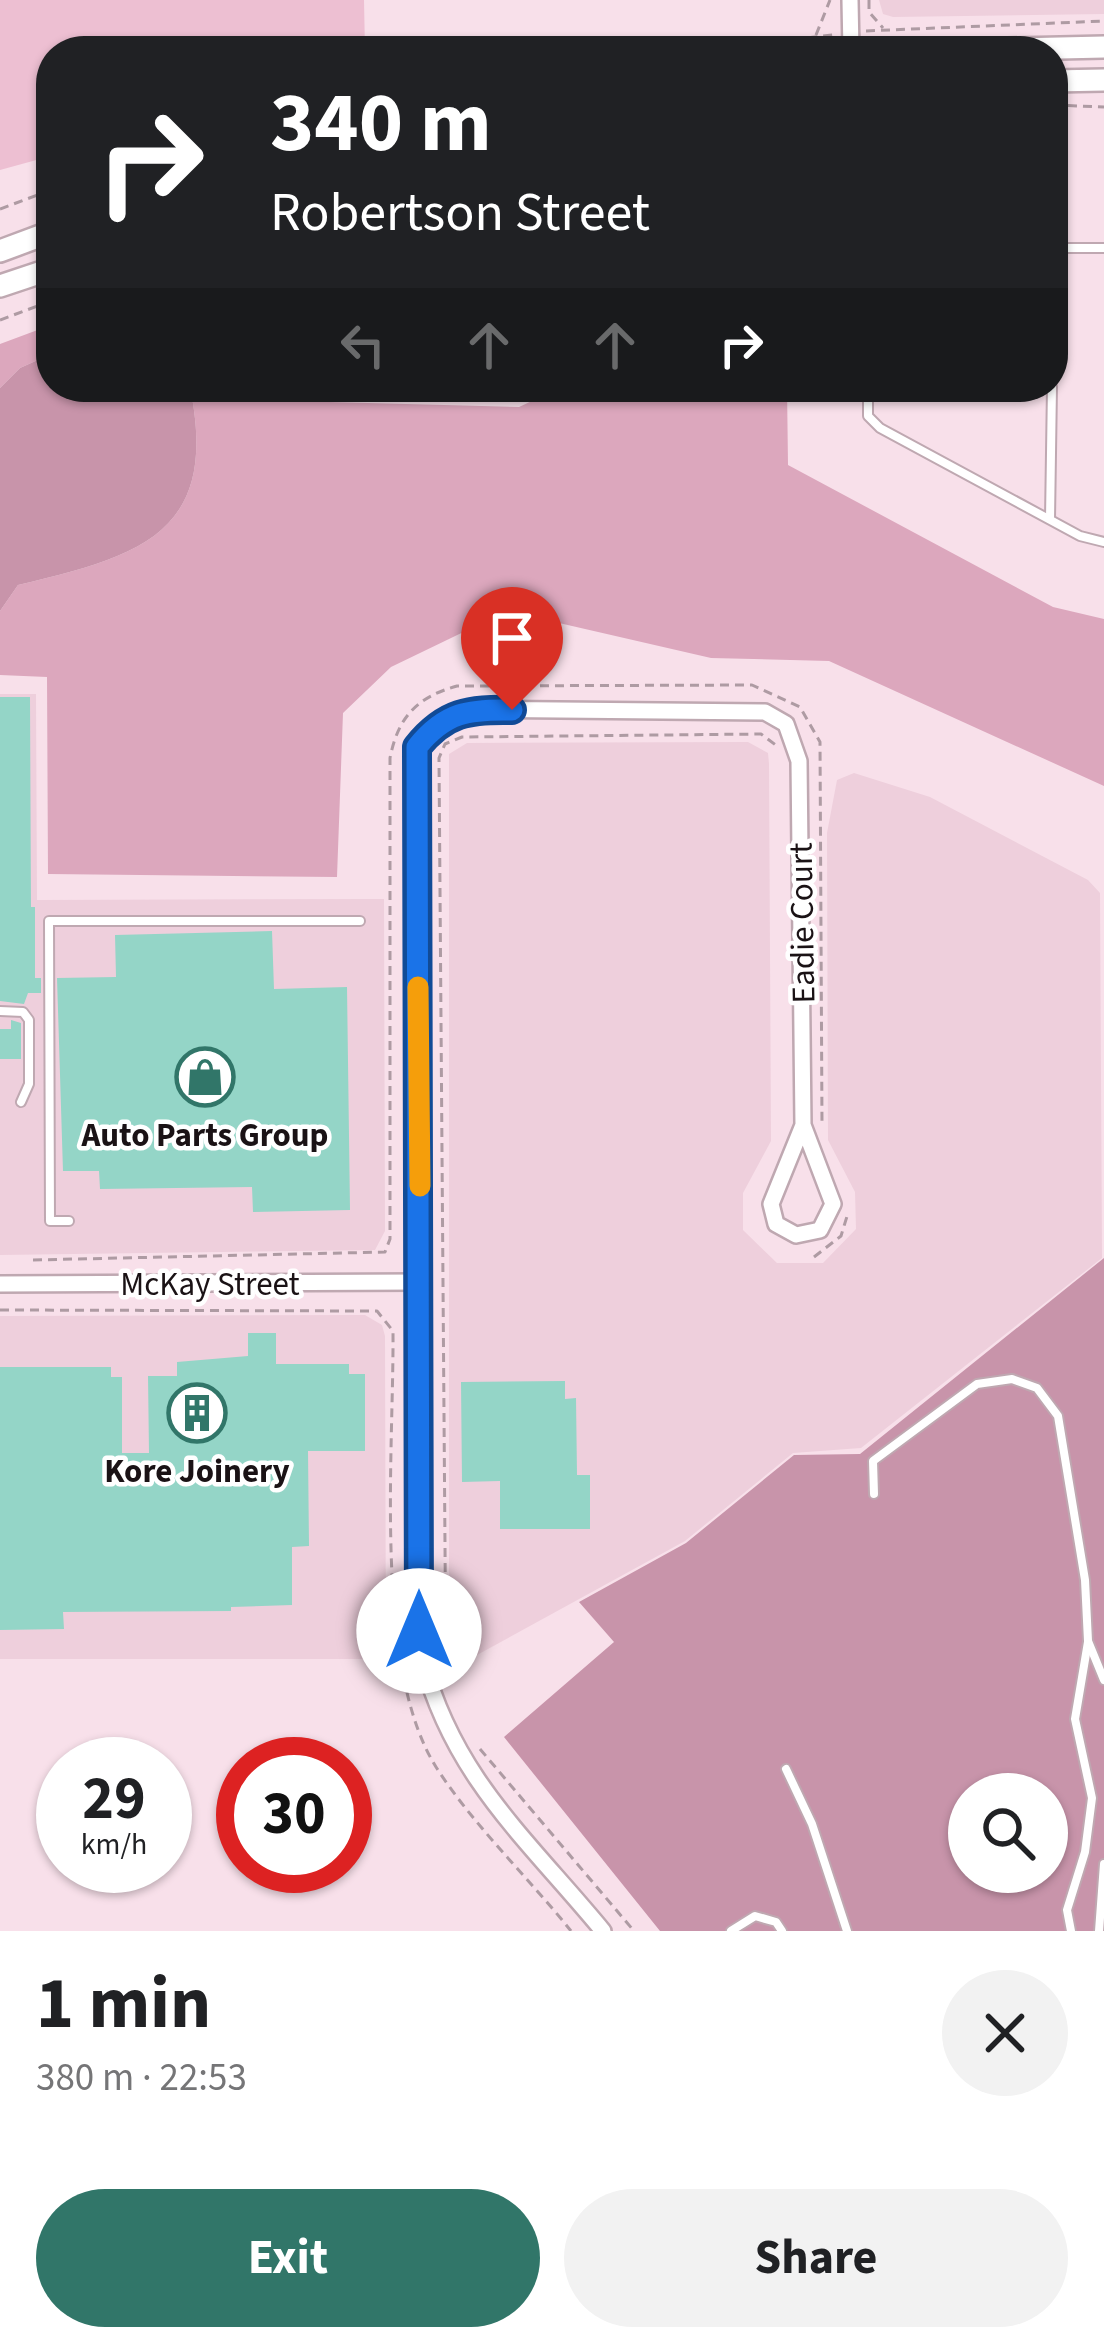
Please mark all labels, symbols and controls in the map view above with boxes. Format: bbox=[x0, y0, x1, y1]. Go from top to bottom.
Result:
text: 340 m bbox=[270, 64, 492, 184]
icon: right bbox=[72, 84, 228, 240]
text: Robertson Street bbox=[270, 175, 650, 252]
icon: left bbox=[330, 312, 396, 378]
icon: ahead bbox=[456, 312, 522, 378]
icon: ahead bbox=[582, 312, 648, 378]
icon: right bbox=[708, 312, 774, 378]
pin bbox=[461, 587, 563, 710]
icon: arrive bbox=[479, 605, 545, 671]
street label: Eadie Court bbox=[778, 842, 827, 1004]
shop icon: Auto Parts Group bbox=[174, 1046, 236, 1108]
place label: Auto Parts Group bbox=[81, 1112, 329, 1159]
street label: McKay Street bbox=[120, 1261, 300, 1308]
building icon: Kore Joinery bbox=[166, 1382, 228, 1444]
place label: Kore Joinery bbox=[104, 1448, 290, 1495]
position arrow bbox=[356, 1568, 482, 1694]
speed limit sign: 30 bbox=[216, 1737, 372, 1893]
text: 29 bbox=[82, 1757, 146, 1842]
map controls bbox=[948, 1773, 1068, 1893]
button: search bbox=[948, 1773, 1068, 1893]
text: km/h bbox=[81, 1823, 147, 1866]
text: 1 min bbox=[36, 1953, 211, 2056]
button: close bbox=[942, 1970, 1068, 2096]
text: 380 m · 22:53 bbox=[36, 2050, 247, 2106]
button: Exit bbox=[36, 2189, 540, 2327]
button: Share bbox=[564, 2189, 1068, 2327]

